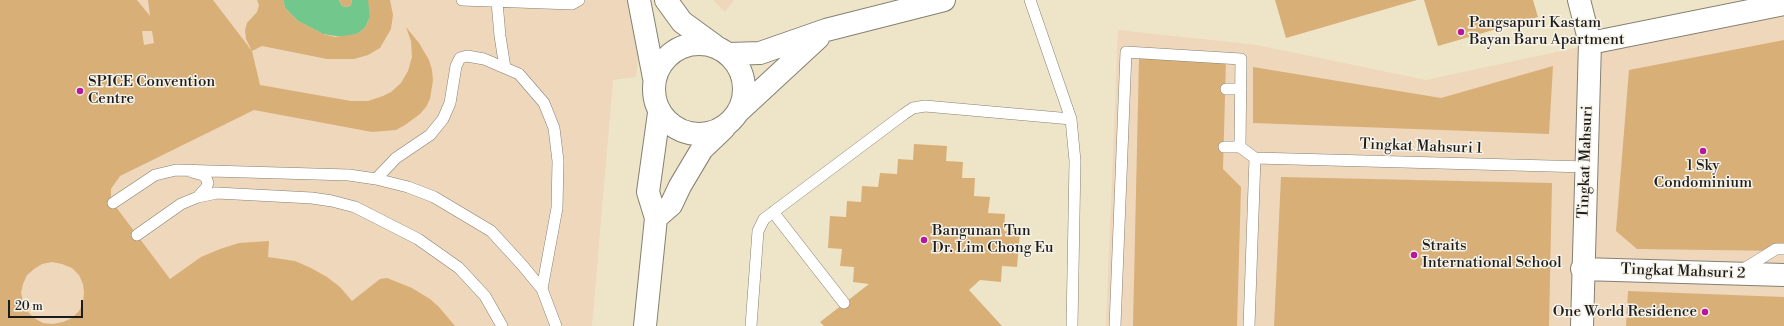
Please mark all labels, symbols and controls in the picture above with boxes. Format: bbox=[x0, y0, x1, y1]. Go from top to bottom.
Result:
place label: Pangsapuri Kastam Bayan Baru Apartment bbox=[1469, 14, 1624, 49]
marker: Pangsapuri Kastam Bayan Baru Apartment bbox=[1456, 27, 1466, 37]
place label: SPICE Convention Centre bbox=[88, 73, 215, 108]
marker: SPICE Convention Centre bbox=[75, 86, 85, 96]
street label: Tingkat Mahsuri bbox=[1575, 105, 1597, 219]
street label: Tingkat Mahsuri 1 bbox=[1359, 136, 1483, 158]
marker: 1 Sky Condominium bbox=[1698, 146, 1708, 156]
place label: 1 Sky Condominium bbox=[1654, 157, 1752, 192]
place label: Bangunan Tun Dr. Lim Chong Eu bbox=[932, 222, 1054, 257]
marker: Bangunan Tun Dr. Lim Chong Eu bbox=[919, 235, 929, 245]
place label: Straits International School bbox=[1422, 237, 1562, 272]
marker: Straits International School bbox=[1409, 250, 1419, 260]
street label: Tingkat Mahsuri 2 bbox=[1620, 261, 1746, 283]
scale bar bbox=[10, 292, 85, 318]
text: 20 m bbox=[15, 299, 43, 314]
place label: One World Residence bbox=[1553, 303, 1697, 321]
marker: One World Residence bbox=[1700, 307, 1710, 317]

